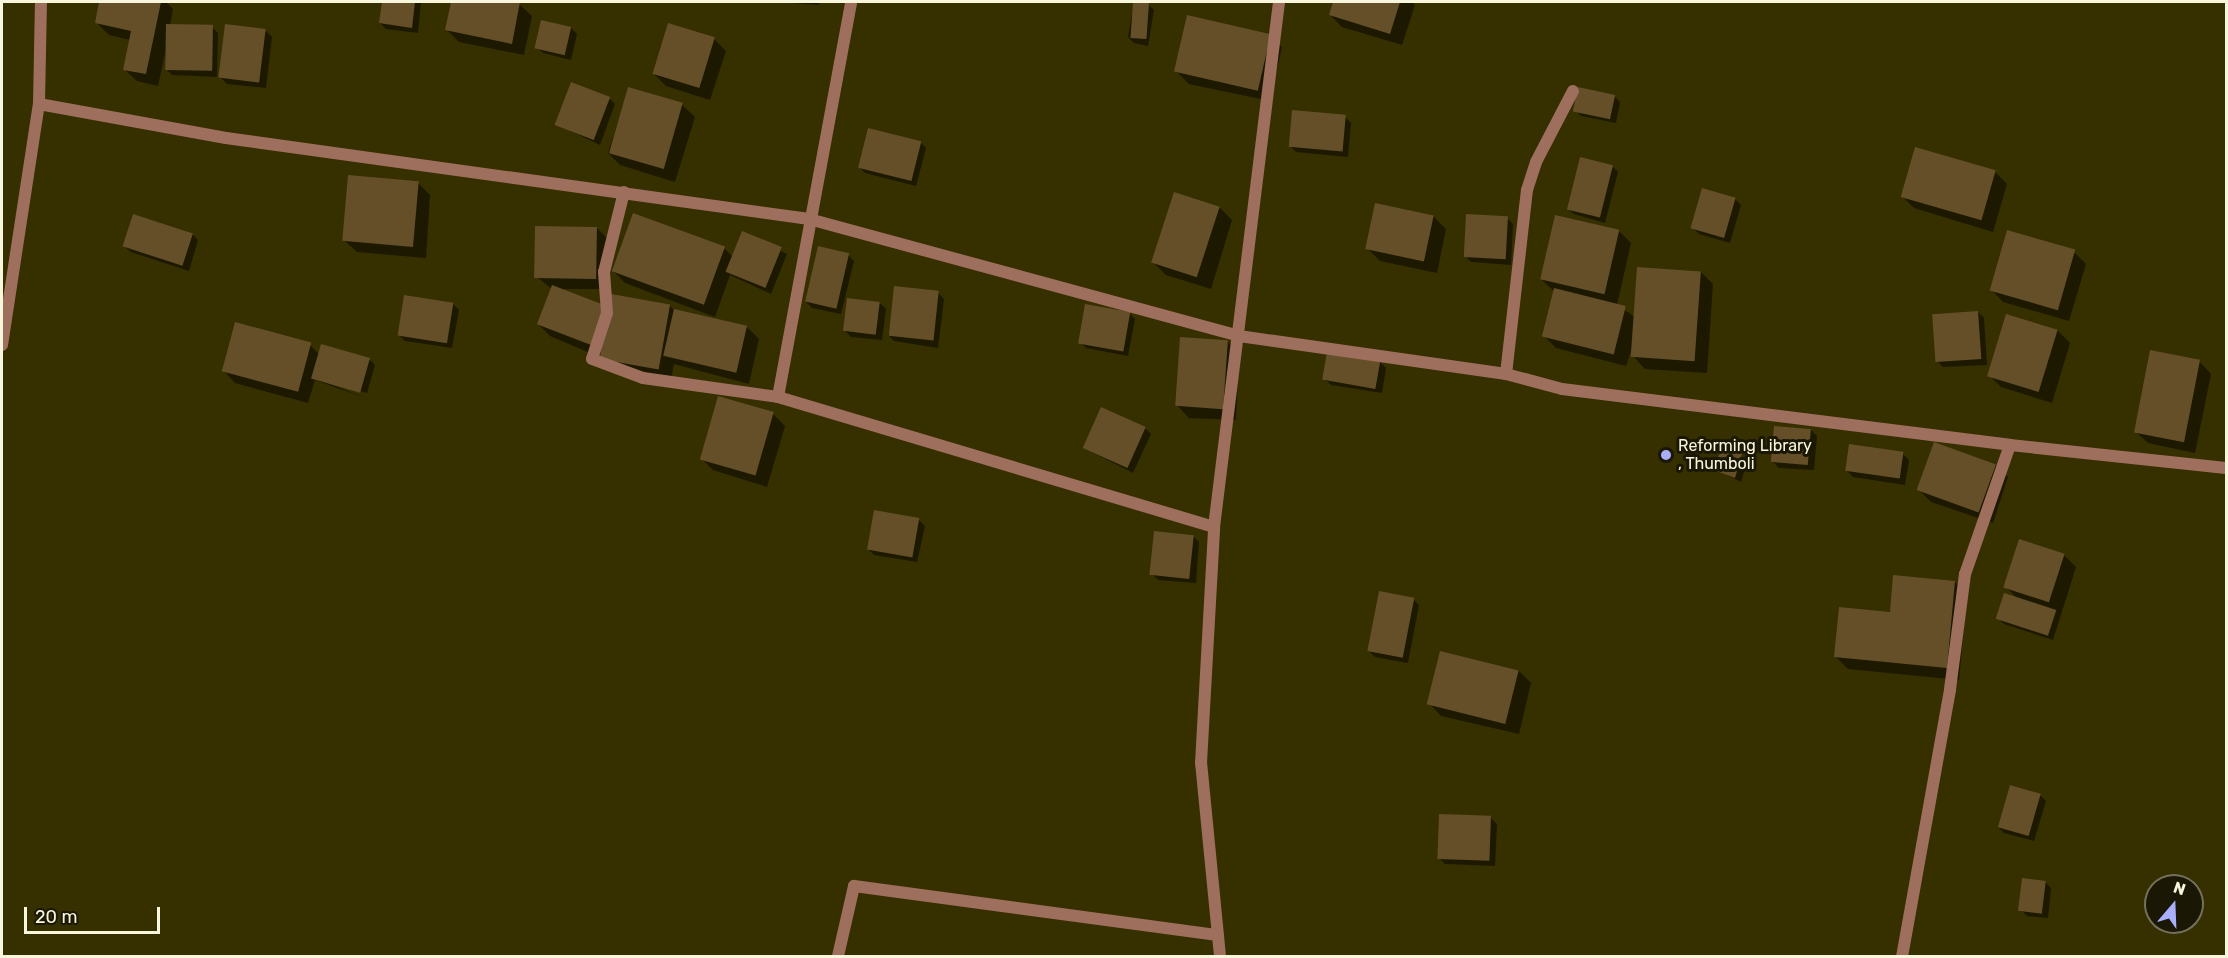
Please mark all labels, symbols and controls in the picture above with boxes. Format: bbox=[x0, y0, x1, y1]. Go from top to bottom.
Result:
place label: Reforming Library , Thumboli bbox=[1678, 436, 1812, 474]
marker: Reforming Library , Thumboli bbox=[1659, 448, 1673, 462]
north arrow bbox=[2144, 874, 2204, 934]
text: N bbox=[2171, 878, 2188, 899]
scale bar bbox=[27, 895, 164, 933]
text: 20 m bbox=[35, 906, 77, 928]

